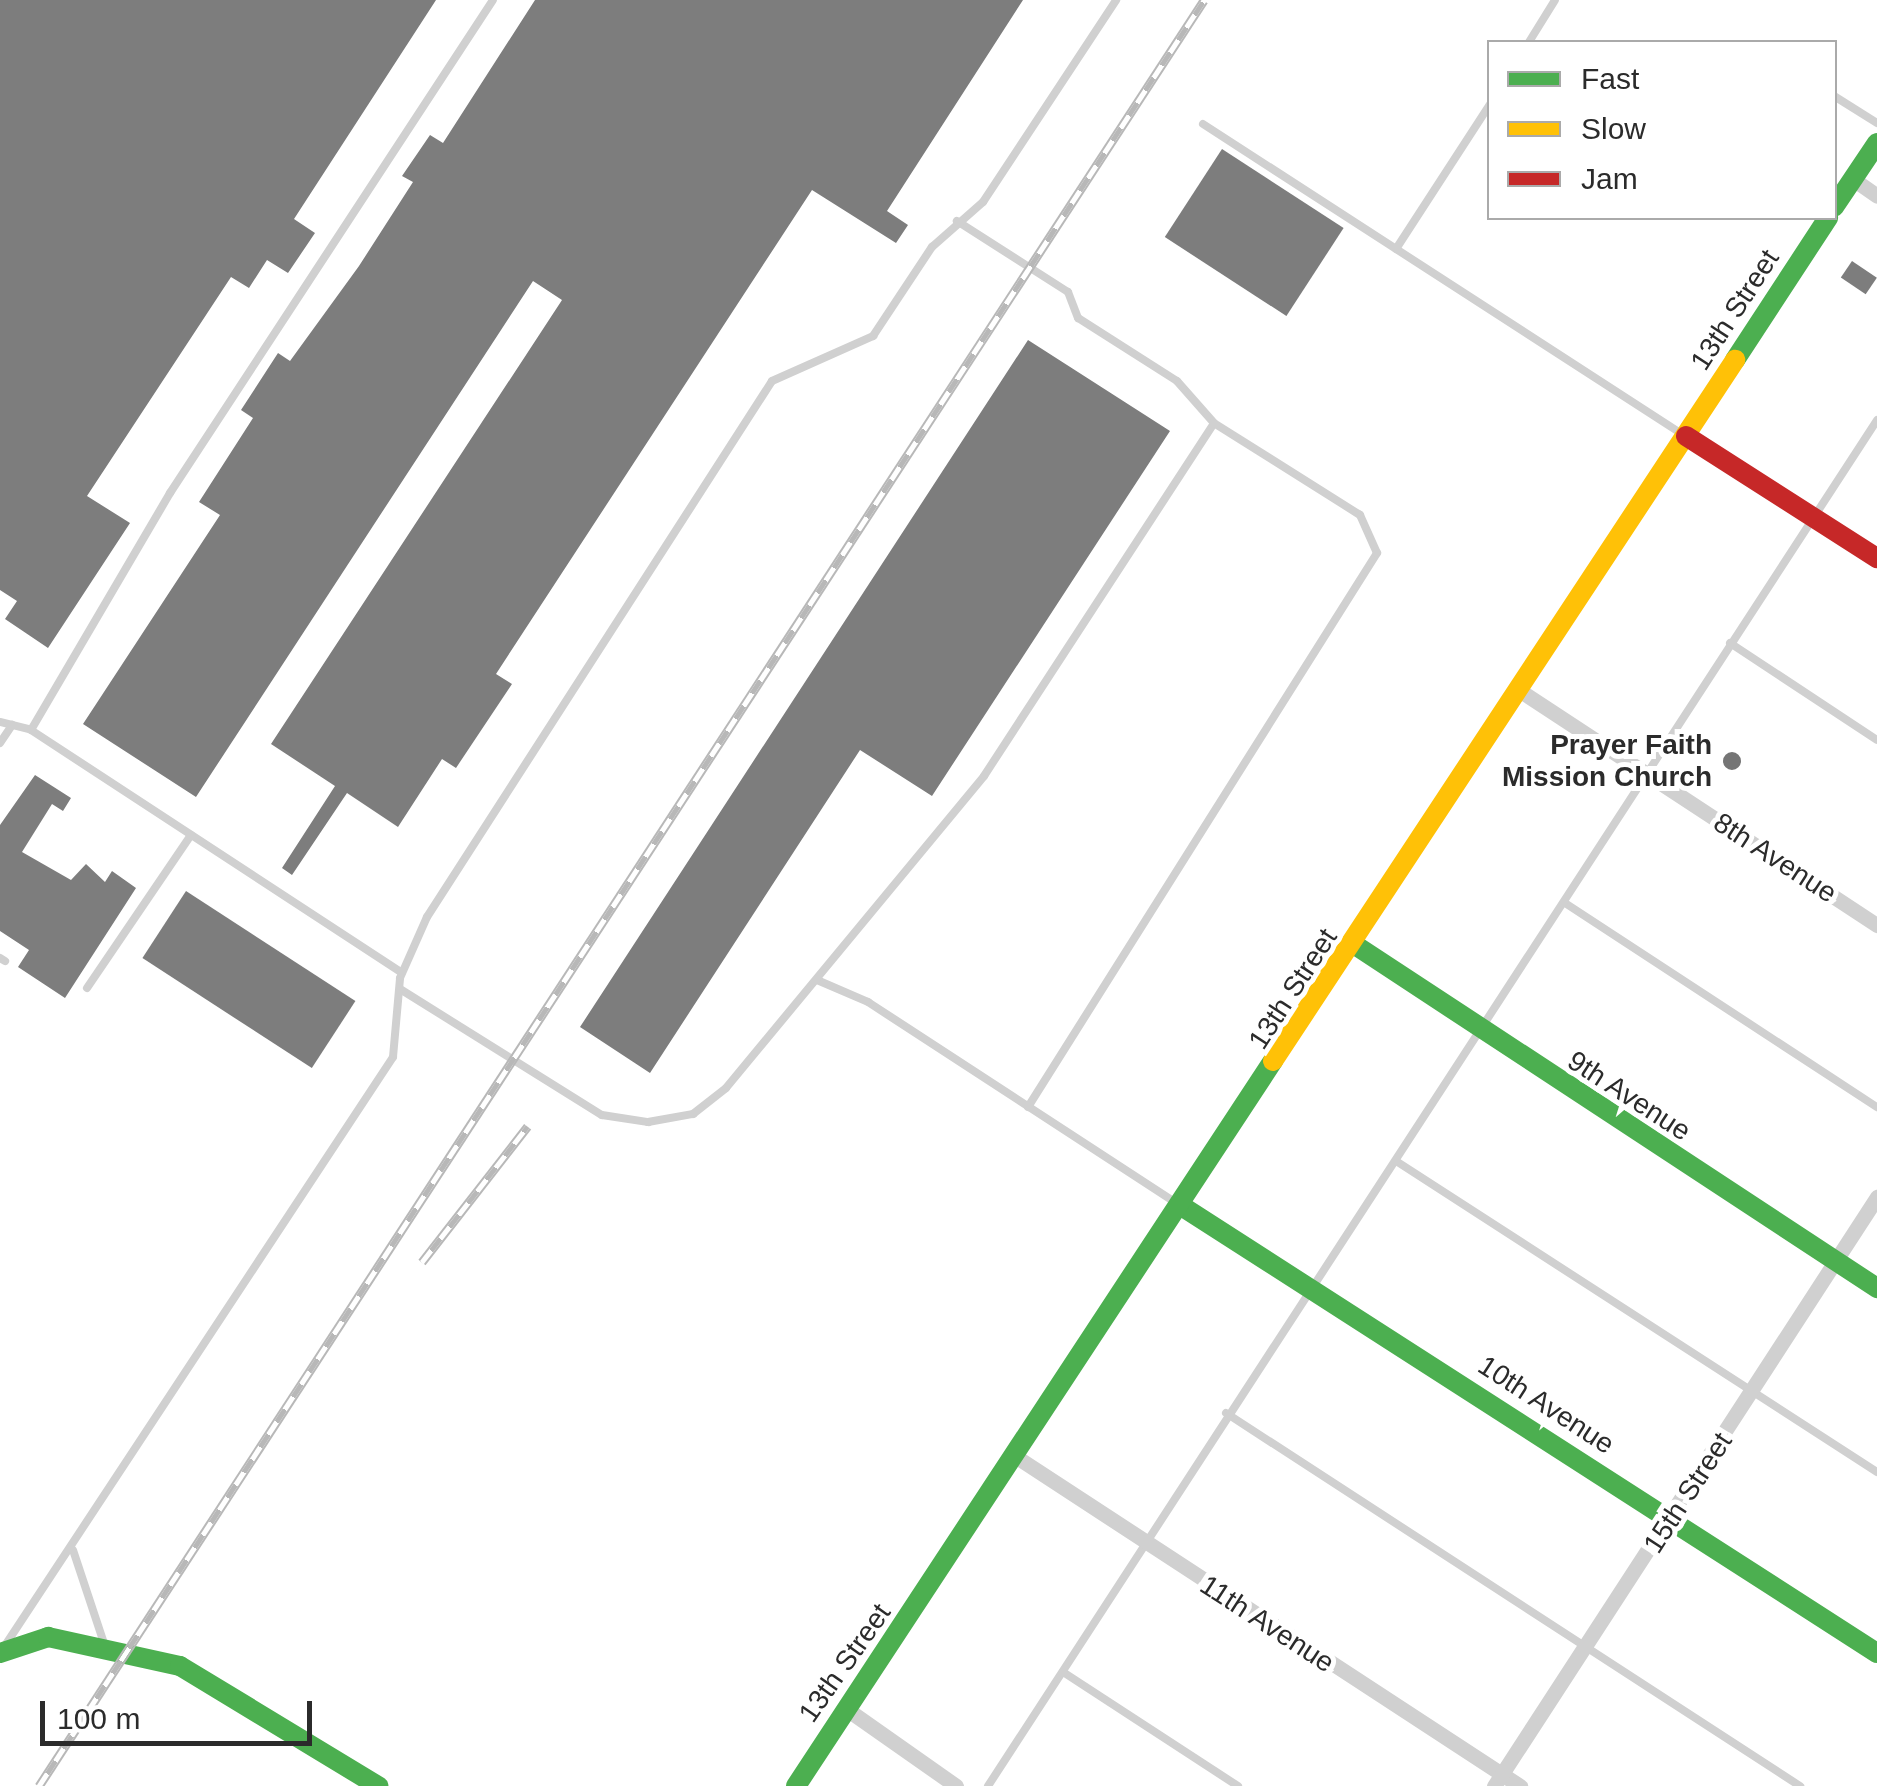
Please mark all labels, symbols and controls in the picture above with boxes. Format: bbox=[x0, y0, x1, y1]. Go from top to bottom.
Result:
legend bbox=[1487, 40, 1837, 220]
text: Fast bbox=[1581, 62, 1639, 95]
text: Slow bbox=[1581, 112, 1646, 145]
text: Jam bbox=[1581, 162, 1638, 195]
street label: 13th Street bbox=[1684, 243, 1786, 377]
place label: Prayer Faith Mission Church bbox=[1502, 728, 1712, 794]
marker: Prayer Faith Mission Church bbox=[1721, 750, 1743, 772]
street label: 8th Avenue bbox=[1707, 805, 1843, 911]
street label: 13th Street bbox=[1242, 922, 1344, 1056]
street label: 9th Avenue bbox=[1561, 1043, 1697, 1149]
street label: 10th Avenue bbox=[1471, 1348, 1621, 1462]
street label: 15th Street bbox=[1637, 1426, 1739, 1560]
street label: 11th Avenue bbox=[1193, 1568, 1341, 1680]
street label: 13th Street bbox=[792, 1597, 898, 1729]
scale bar bbox=[45, 1681, 318, 1743]
text: 100 m bbox=[57, 1702, 140, 1735]

